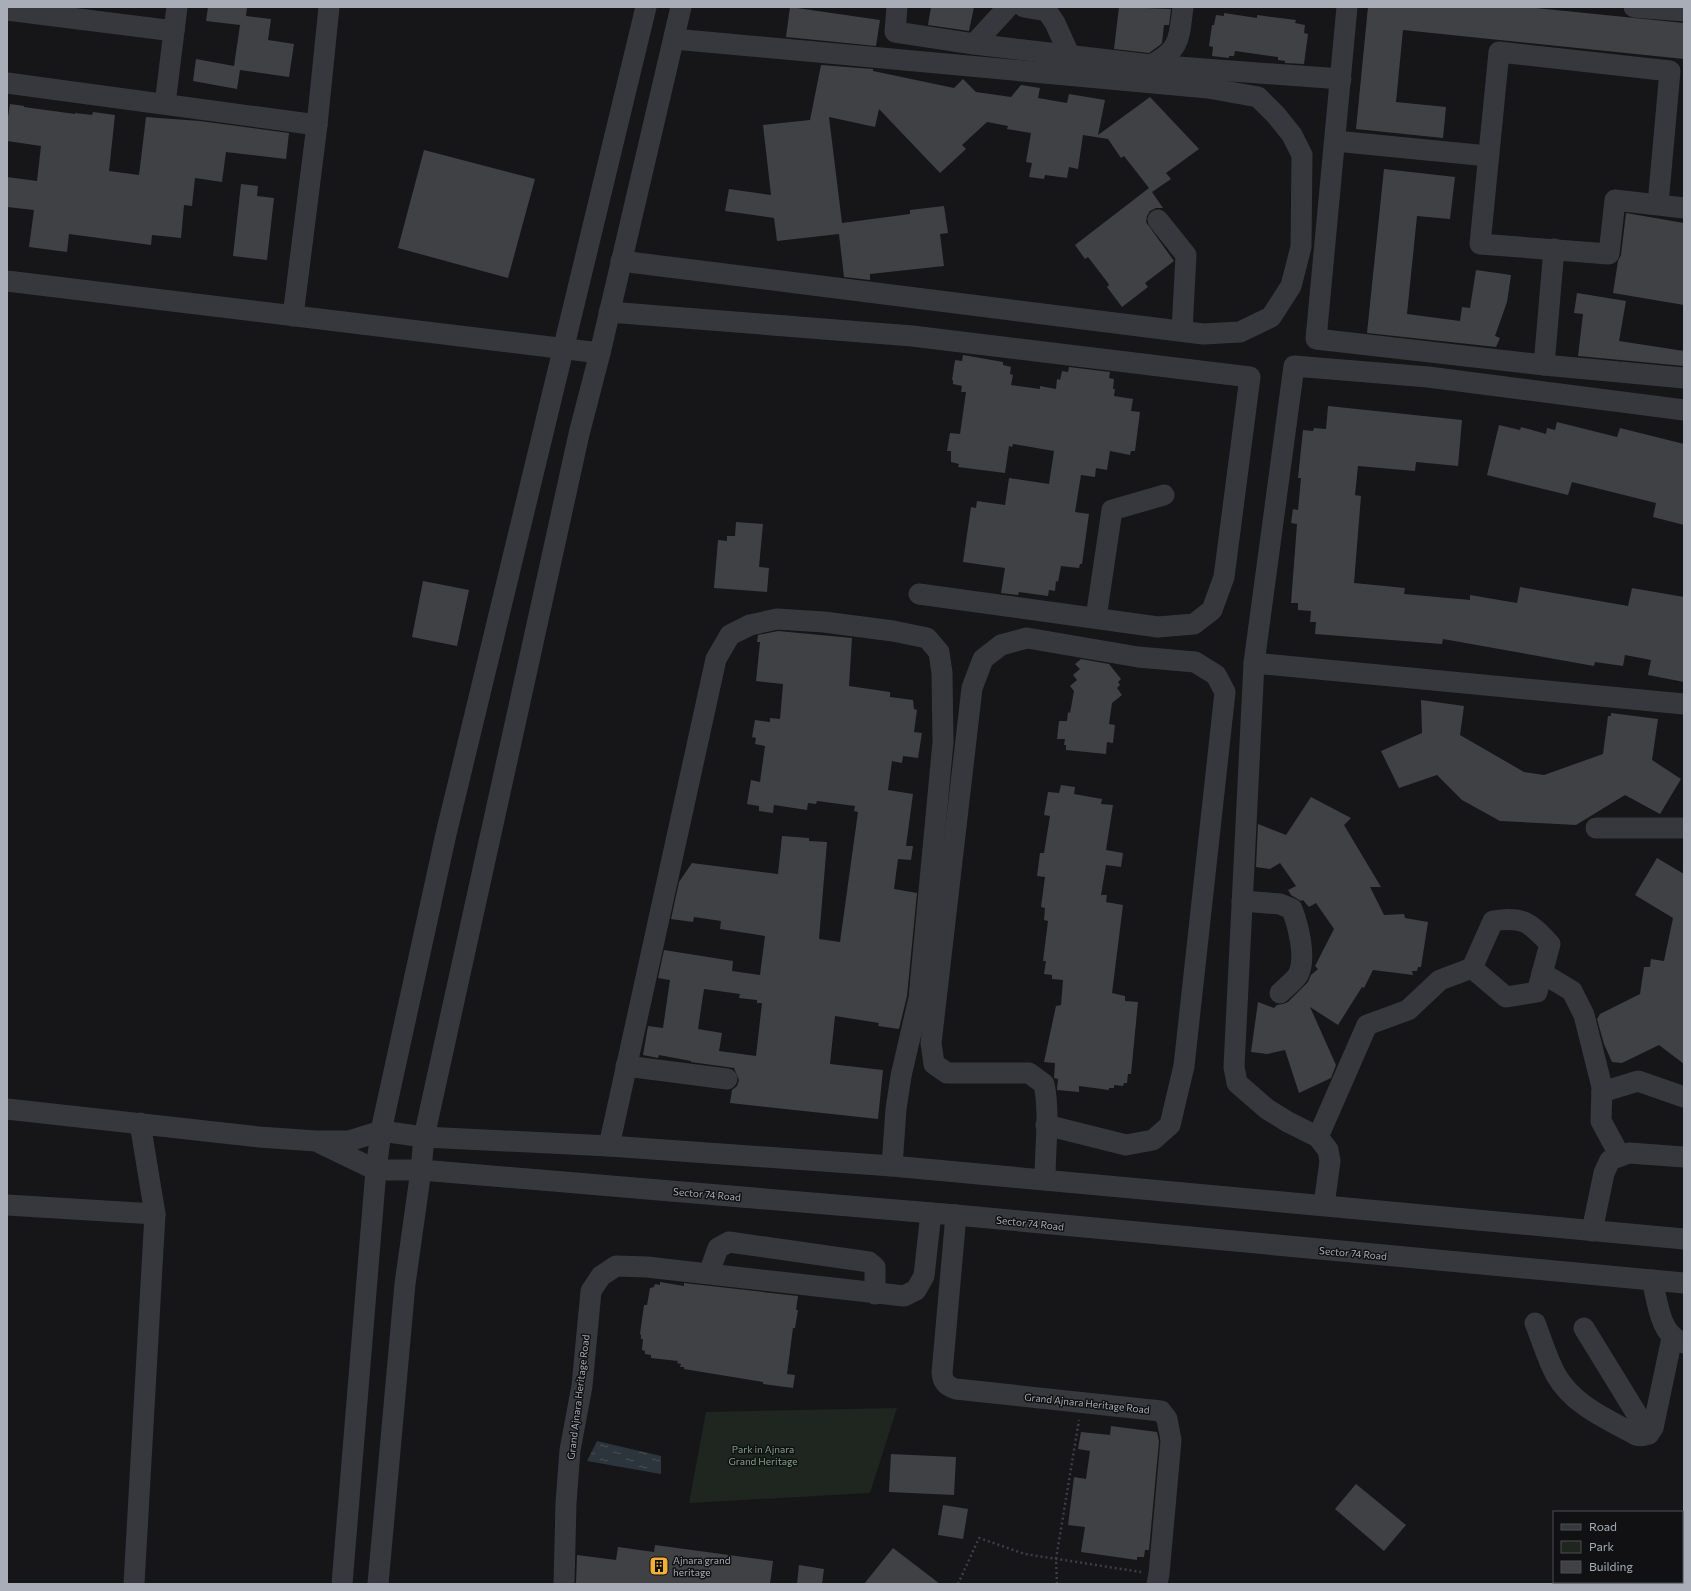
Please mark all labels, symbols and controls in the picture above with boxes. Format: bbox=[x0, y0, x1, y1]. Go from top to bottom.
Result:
street label: Sector 74 Road bbox=[673, 1185, 742, 1203]
street label: Sector 74 Road bbox=[996, 1213, 1065, 1233]
street label: Sector 74 Road bbox=[1319, 1244, 1388, 1262]
street label: Grand Ajnara Heritage Road bbox=[564, 1334, 592, 1460]
street label: Grand Ajnara Heritage Road bbox=[1024, 1390, 1150, 1416]
park label: Park in Ajnara Grand Heritage bbox=[728, 1443, 798, 1467]
legend bbox=[1553, 1511, 1683, 1583]
text: Road bbox=[1589, 1519, 1617, 1533]
text: Park bbox=[1589, 1539, 1615, 1553]
place label: Ajnara grand heritage bbox=[673, 1554, 731, 1578]
building icon: Ajnara grand heritage bbox=[648, 1555, 670, 1577]
text: Building bbox=[1589, 1559, 1633, 1573]

